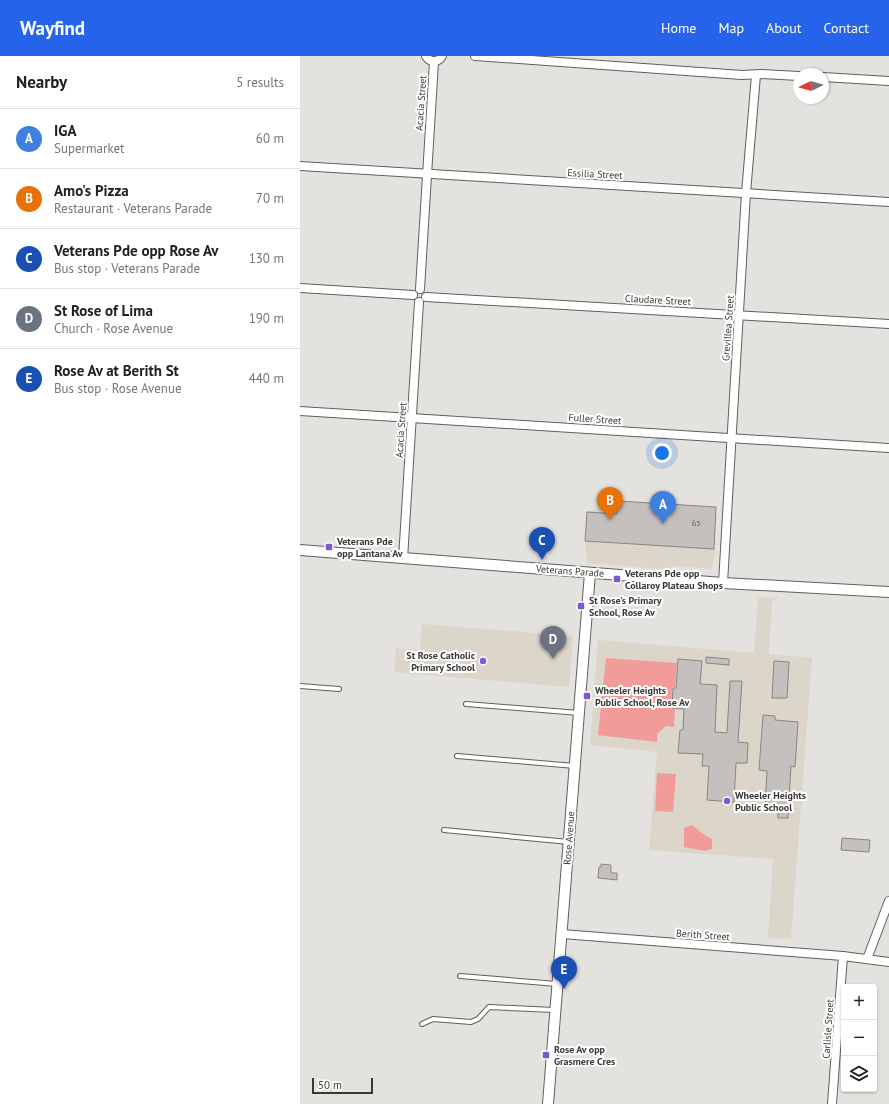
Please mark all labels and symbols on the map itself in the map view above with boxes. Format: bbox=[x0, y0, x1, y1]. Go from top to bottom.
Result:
north arrow bbox=[793, 68, 829, 104]
street label: Acacia Street bbox=[413, 74, 429, 131]
street label: Essilia Street bbox=[567, 166, 624, 182]
street label: Claudare Street bbox=[625, 292, 692, 308]
street label: Grevillea Street bbox=[719, 294, 737, 361]
street label: Acacia Street bbox=[393, 401, 409, 458]
street label: Fuller Street bbox=[568, 411, 623, 427]
your location bbox=[652, 443, 672, 463]
pin: B bbox=[597, 487, 623, 520]
pin: A bbox=[650, 491, 676, 524]
house number: 63 bbox=[692, 518, 700, 528]
pin: C bbox=[529, 527, 555, 560]
place label: Veterans Pde opp Lantana Av bbox=[336, 535, 403, 560]
marker: Veterans Pde opp Lantana Av bbox=[324, 542, 334, 552]
street label: Veterans Parade bbox=[534, 562, 605, 580]
place label: Veterans Pde opp Collaroy Plateau Shops bbox=[624, 567, 723, 592]
marker: Veterans Pde opp Collaroy Plateau Shops bbox=[612, 574, 622, 584]
place label: St Rose's Primary School, Rose Av bbox=[589, 594, 662, 619]
marker: St Rose's Primary School, Rose Av bbox=[576, 601, 586, 611]
pin: D bbox=[540, 626, 566, 659]
place label: St Rose Catholic Primary School bbox=[406, 649, 476, 674]
marker: St Rose Catholic Primary School bbox=[478, 656, 488, 666]
place label: Wheeler Heights Public School, Rose Av bbox=[595, 684, 689, 709]
marker: Wheeler Heights Public School, Rose Av bbox=[582, 691, 592, 701]
place label: Wheeler Heights Public School bbox=[735, 789, 806, 814]
marker: Wheeler Heights Public School bbox=[722, 796, 732, 806]
street label: Rose Avenue bbox=[561, 811, 577, 865]
street label: Berith Street bbox=[676, 927, 731, 943]
pin: E bbox=[551, 956, 577, 989]
street label: Carlisle Street bbox=[819, 998, 837, 1059]
place label: Rose Av opp Grasmere Cres bbox=[554, 1043, 615, 1068]
marker: Rose Av opp Grasmere Cres bbox=[541, 1050, 551, 1060]
scale bar bbox=[312, 1076, 373, 1095]

